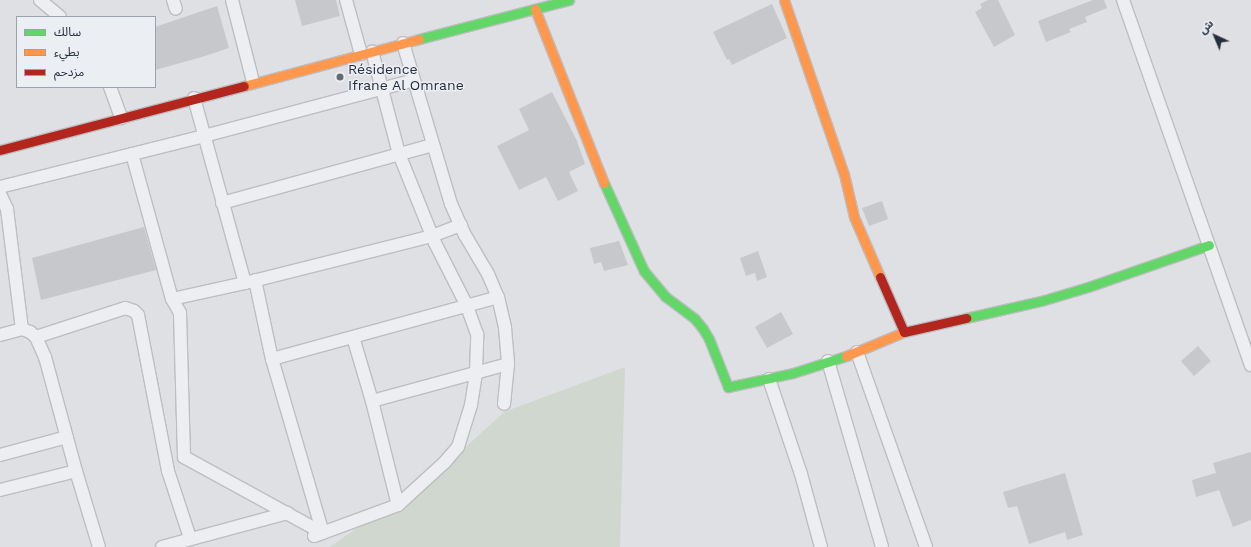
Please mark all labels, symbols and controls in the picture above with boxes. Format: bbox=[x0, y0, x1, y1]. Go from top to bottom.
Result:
legend bbox=[16, 16, 156, 88]
north arrow bbox=[1195, 16, 1235, 56]
text: ش bbox=[1196, 17, 1216, 37]
text: سالك bbox=[54, 25, 81, 39]
text: بطيء bbox=[54, 45, 80, 59]
place label: Résidence Ifrane Al Omrane bbox=[348, 61, 465, 94]
text: مزدحم bbox=[54, 65, 84, 79]
marker: Résidence Ifrane Al Omrane bbox=[335, 72, 345, 82]

